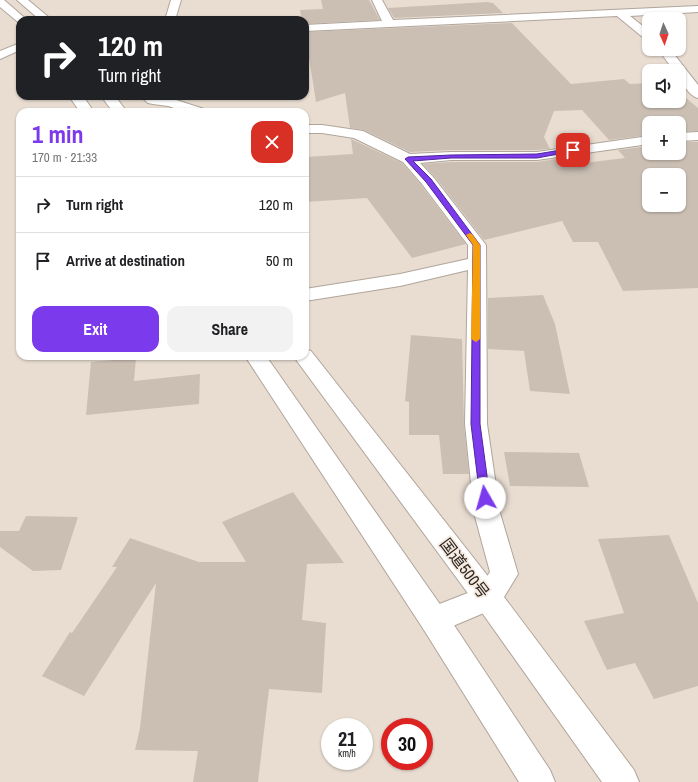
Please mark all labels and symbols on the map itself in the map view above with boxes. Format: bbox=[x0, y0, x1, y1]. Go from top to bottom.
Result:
north arrow bbox=[642, 12, 686, 56]
pin bbox=[556, 133, 590, 167]
position arrow bbox=[464, 477, 506, 519]
street label: 国道500号 bbox=[435, 533, 495, 603]
speed limit sign: 30 bbox=[381, 718, 433, 770]

